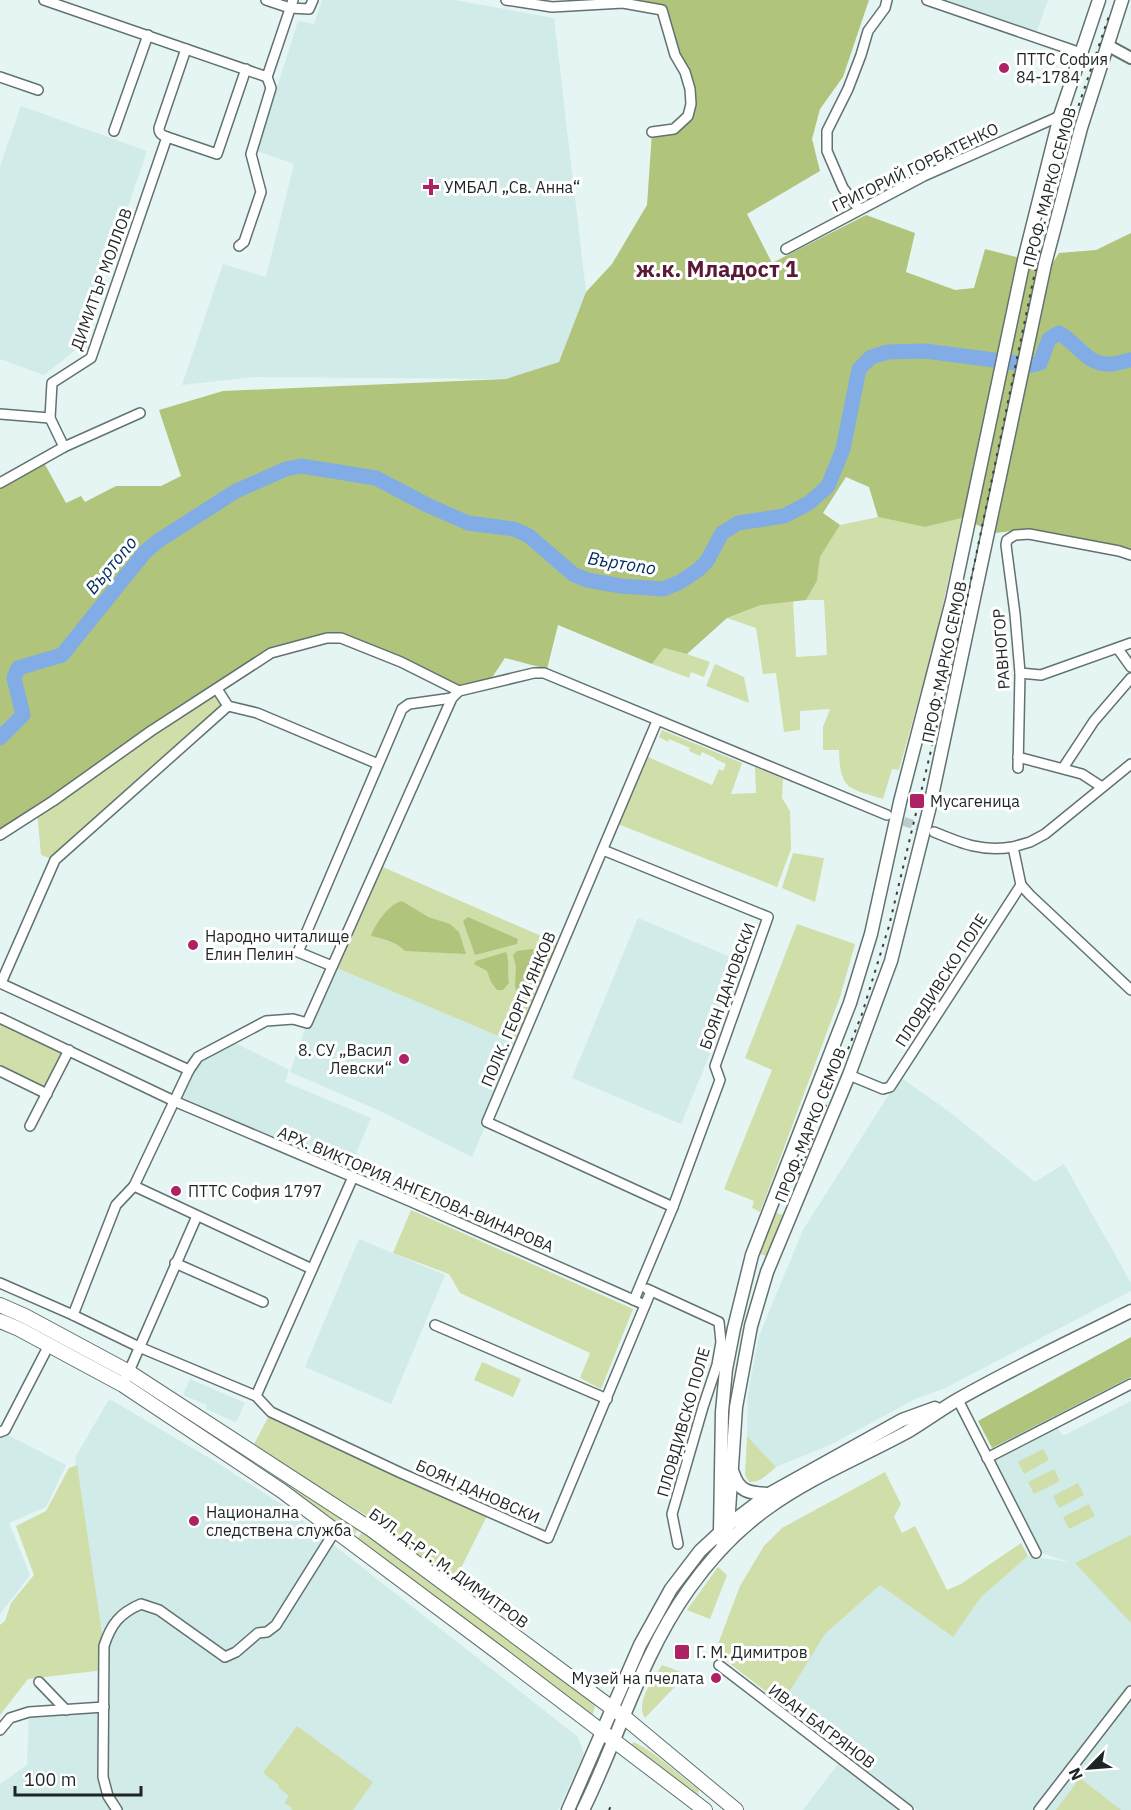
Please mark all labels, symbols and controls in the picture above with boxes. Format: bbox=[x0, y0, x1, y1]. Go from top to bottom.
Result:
place label: ПТТС София 84-1784 bbox=[1016, 49, 1108, 87]
marker: ПТТС София 84-1784 bbox=[997, 61, 1011, 75]
street label: ПРОФ. МАРКО СЕМОВ bbox=[1018, 105, 1080, 269]
street label: ГРИГОРИЙ ГОРБАТЕНКО bbox=[828, 118, 1002, 216]
place label: УМБАЛ „Св. Анна“ bbox=[444, 177, 580, 197]
marker: УМБАЛ „Св. Анна“ bbox=[422, 178, 440, 196]
street label: ДИМИТЪР МОЛЛОВ bbox=[66, 205, 136, 353]
district label: ж.к. Младост 1 bbox=[636, 254, 798, 283]
water label: Въртопо bbox=[80, 531, 142, 599]
water label: Въртопо bbox=[586, 546, 658, 580]
street label: ПРОФ. МАРКО СЕМОВ bbox=[917, 579, 971, 745]
street label: РАВНОГОР bbox=[988, 608, 1014, 690]
place label: Мусагеница bbox=[930, 791, 1020, 811]
marker: Мусагеница bbox=[908, 792, 926, 810]
street label: ПЛОВДИВСКО ПОЛЕ bbox=[890, 910, 992, 1050]
street label: БОЯН ДАНОВСКИ bbox=[695, 920, 759, 1052]
place label: Народно читалище Елин Пелин bbox=[205, 926, 349, 964]
street label: ПОЛК. ГЕОРГИ ЯНКОВ bbox=[476, 928, 560, 1090]
marker: Народно читалище Елин Пелин bbox=[186, 938, 200, 952]
place label: 8. СУ „Васил Левски“ bbox=[298, 1040, 392, 1078]
street label: ПРОФ. МАРКО СЕМОВ bbox=[770, 1045, 850, 1205]
marker: 8. СУ „Васил Левски“ bbox=[397, 1052, 411, 1066]
street label: АРХ. ВИКТОРИЯ АНГЕЛОВА-ВИНАРОВА bbox=[275, 1122, 557, 1256]
place label: ПТТС София 1797 bbox=[188, 1181, 322, 1201]
marker: ПТТС София 1797 bbox=[169, 1184, 183, 1198]
street label: ПЛОВДИВСКО ПОЛЕ bbox=[652, 1345, 714, 1499]
street label: БОЯН ДАНОВСКИ bbox=[413, 1455, 543, 1527]
place label: Национална следствена служба bbox=[206, 1502, 352, 1540]
street label: БУЛ. Д-Р Г. М. ДИМИТРОВ bbox=[366, 1504, 532, 1632]
marker: Национална следствена служба bbox=[187, 1514, 201, 1528]
place label: Г. М. Димитров bbox=[696, 1642, 808, 1662]
marker: Г. М. Димитров bbox=[673, 1643, 691, 1661]
place label: Музей на пчелата bbox=[572, 1668, 704, 1688]
marker: Музей на пчелата bbox=[709, 1671, 723, 1685]
street label: ИВАН БАГРЯНОВ bbox=[765, 1679, 879, 1773]
north arrow bbox=[1059, 1738, 1119, 1798]
scale bar bbox=[15, 1759, 141, 1797]
text: N bbox=[1064, 1765, 1087, 1784]
text: 100 m bbox=[24, 1768, 76, 1791]

